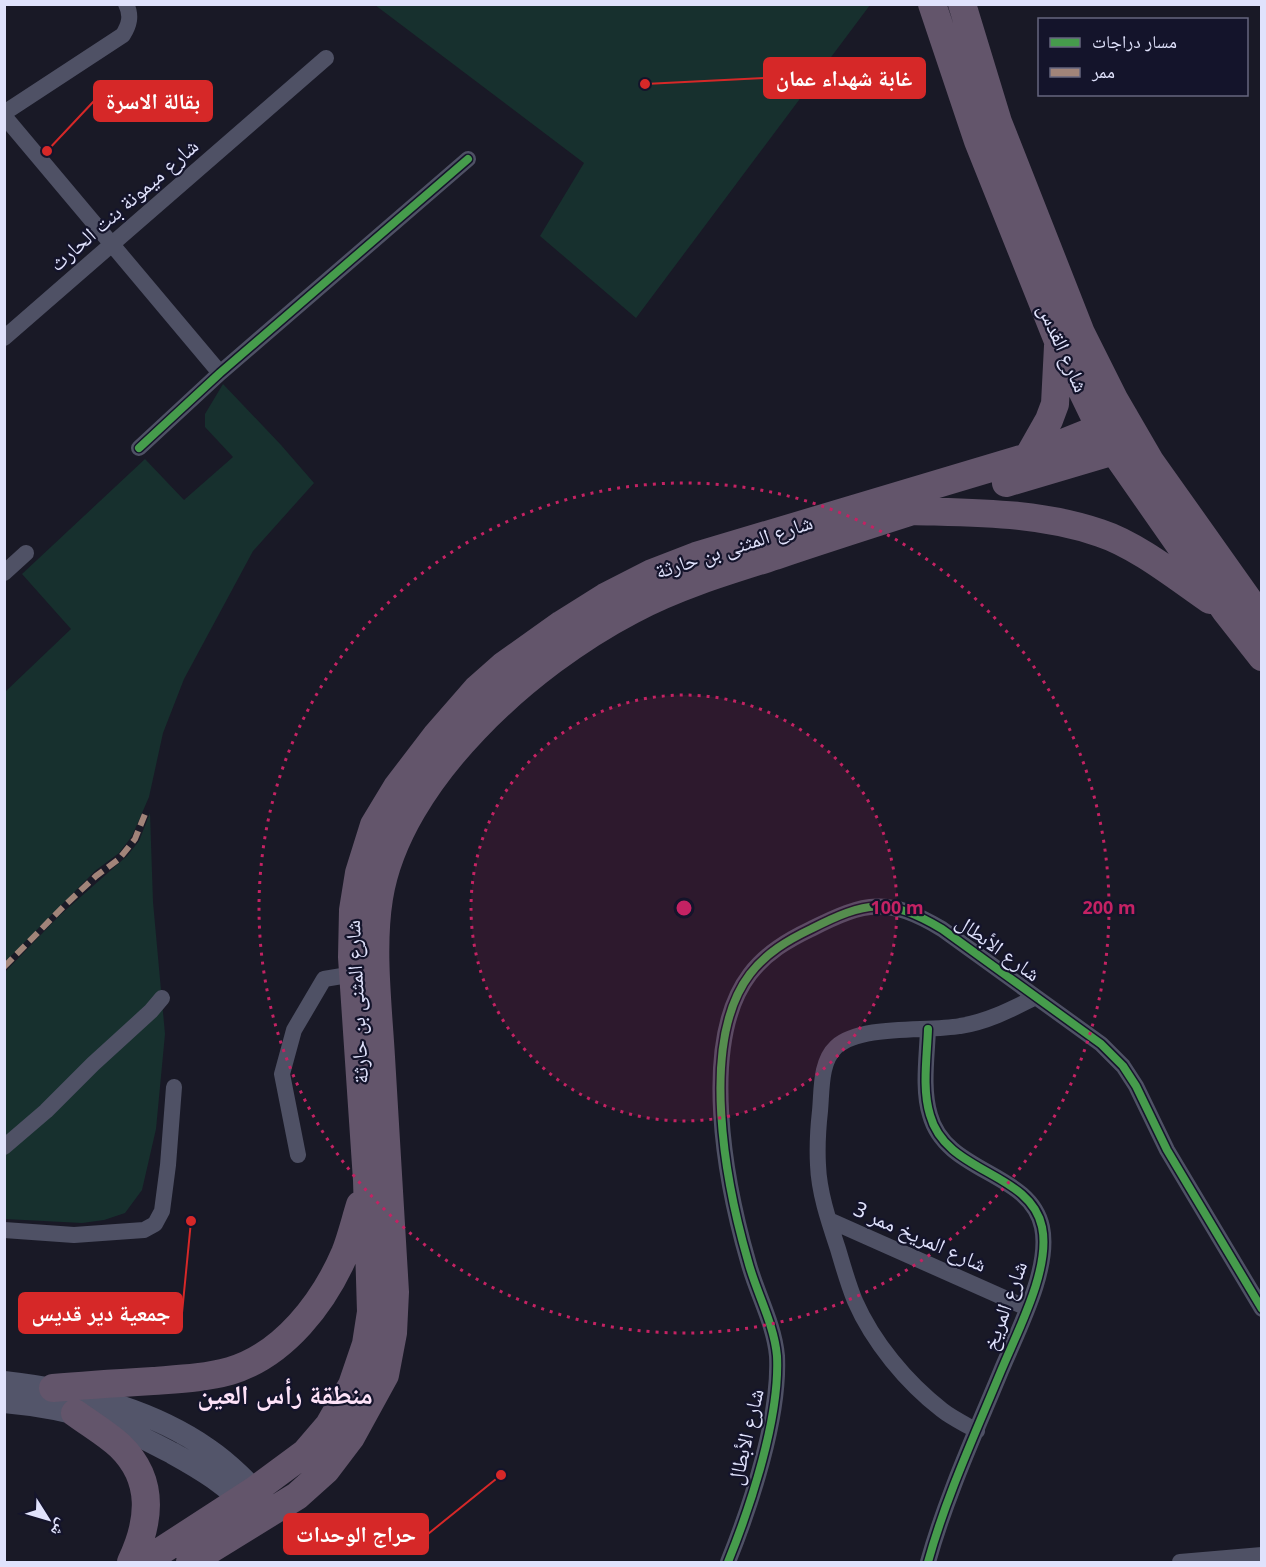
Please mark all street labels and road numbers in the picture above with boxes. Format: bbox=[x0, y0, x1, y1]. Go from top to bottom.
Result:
street label: شارع ميمونة بنت الحارث bbox=[43, 132, 204, 277]
street label: شارع القدس bbox=[1032, 299, 1096, 396]
street label: شارع المثنى بن حارثة bbox=[651, 507, 816, 585]
street label: شارع الأبطال bbox=[951, 907, 1046, 987]
street label: شارع المثنى بن حارثة bbox=[338, 919, 374, 1085]
street label: شارع المريخ ممر 3 bbox=[849, 1194, 991, 1278]
street label: شارع المريخ bbox=[975, 1257, 1033, 1354]
street label: شارع الأبطال bbox=[720, 1386, 770, 1488]

